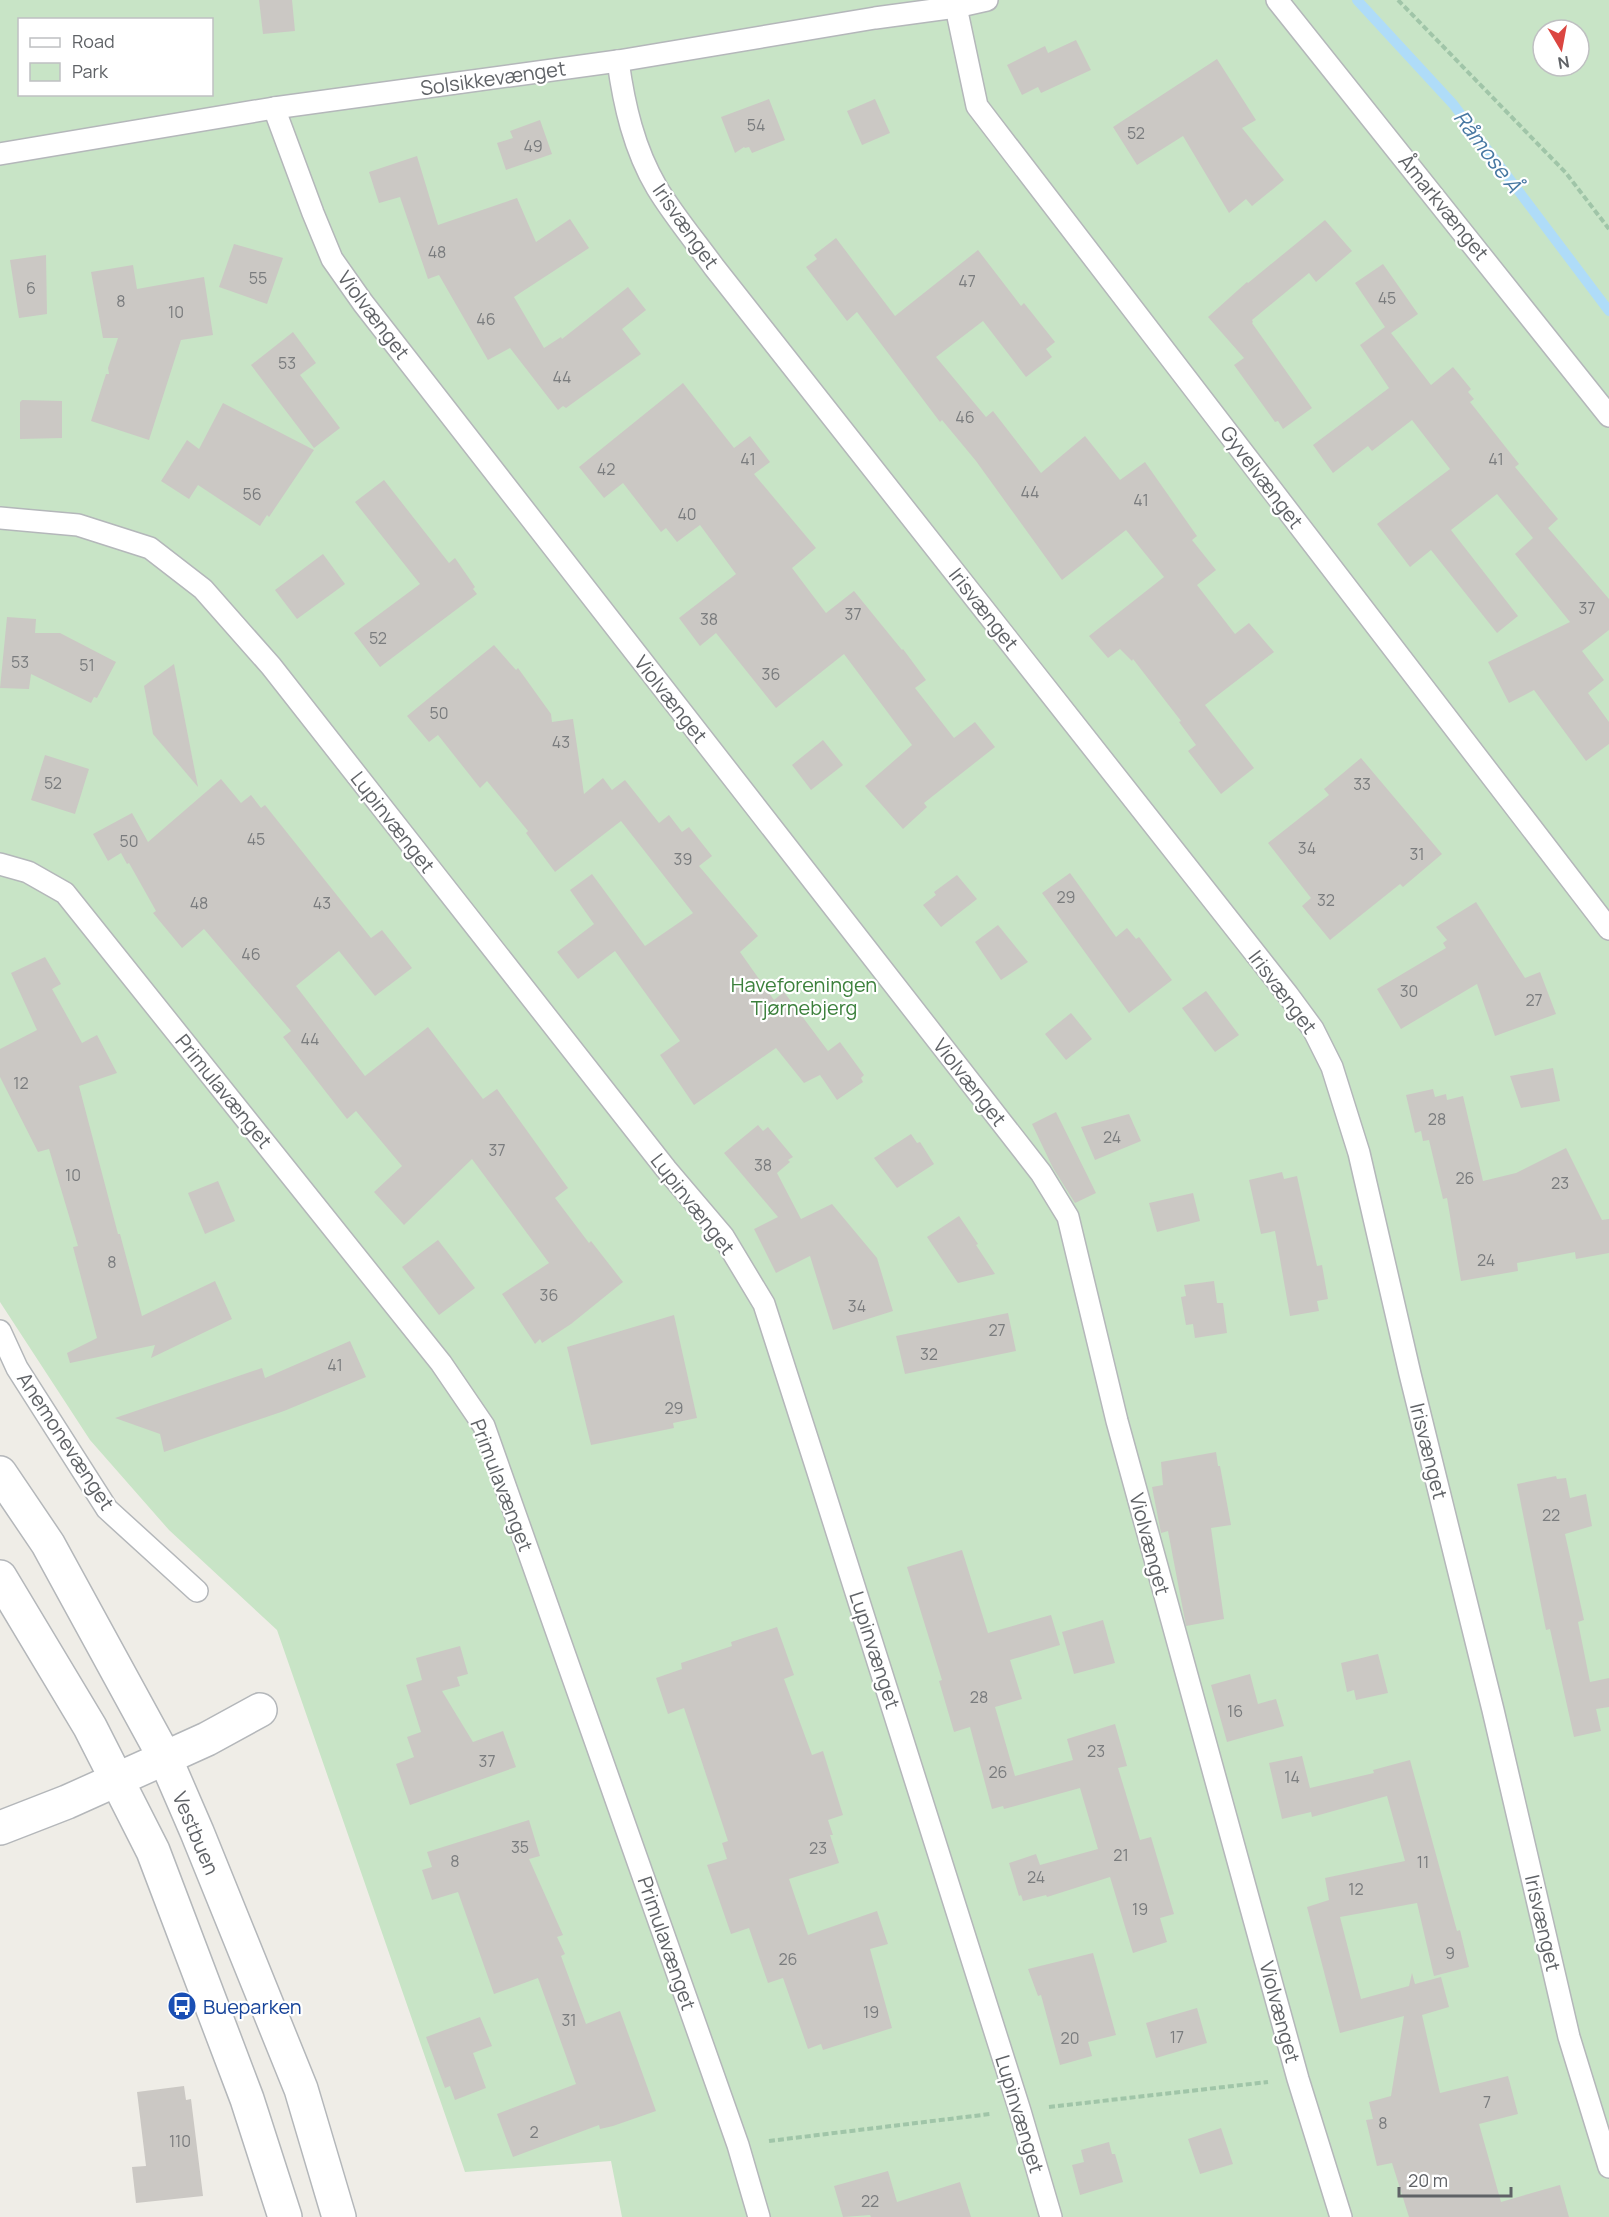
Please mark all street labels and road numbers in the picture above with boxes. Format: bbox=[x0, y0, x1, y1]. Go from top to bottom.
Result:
street label: Solsikkevænget bbox=[419, 54, 567, 102]
street label: Åmarkvænget bbox=[1393, 148, 1495, 266]
street label: Irisvænget bbox=[647, 178, 725, 274]
street label: Violvænget bbox=[332, 265, 416, 365]
street label: Gyvelvænget bbox=[1214, 420, 1310, 534]
street label: Irisvænget bbox=[943, 562, 1025, 656]
street label: Violvænget bbox=[628, 650, 714, 748]
street label: Lupinvænget bbox=[345, 766, 441, 878]
street label: Irisvænget bbox=[1243, 945, 1323, 1039]
street label: Primulavænget bbox=[170, 1028, 278, 1154]
street label: Violvænget bbox=[927, 1033, 1013, 1131]
street label: Lupinvænget bbox=[645, 1148, 741, 1260]
street label: Anemonevænget bbox=[11, 1367, 121, 1515]
street label: Irisvænget bbox=[1404, 1400, 1454, 1502]
street label: Primulavænget bbox=[464, 1415, 540, 1555]
street label: Violvænget bbox=[1123, 1490, 1177, 1598]
street label: Lupinvænget bbox=[843, 1588, 907, 1712]
street label: Vestbuen bbox=[166, 1787, 226, 1879]
street label: Irisvænget bbox=[1519, 1872, 1567, 1974]
street label: Primulavænget bbox=[631, 1873, 703, 2013]
street label: Violvænget bbox=[1253, 1958, 1307, 2066]
street label: Lupinvænget bbox=[989, 2052, 1051, 2176]

